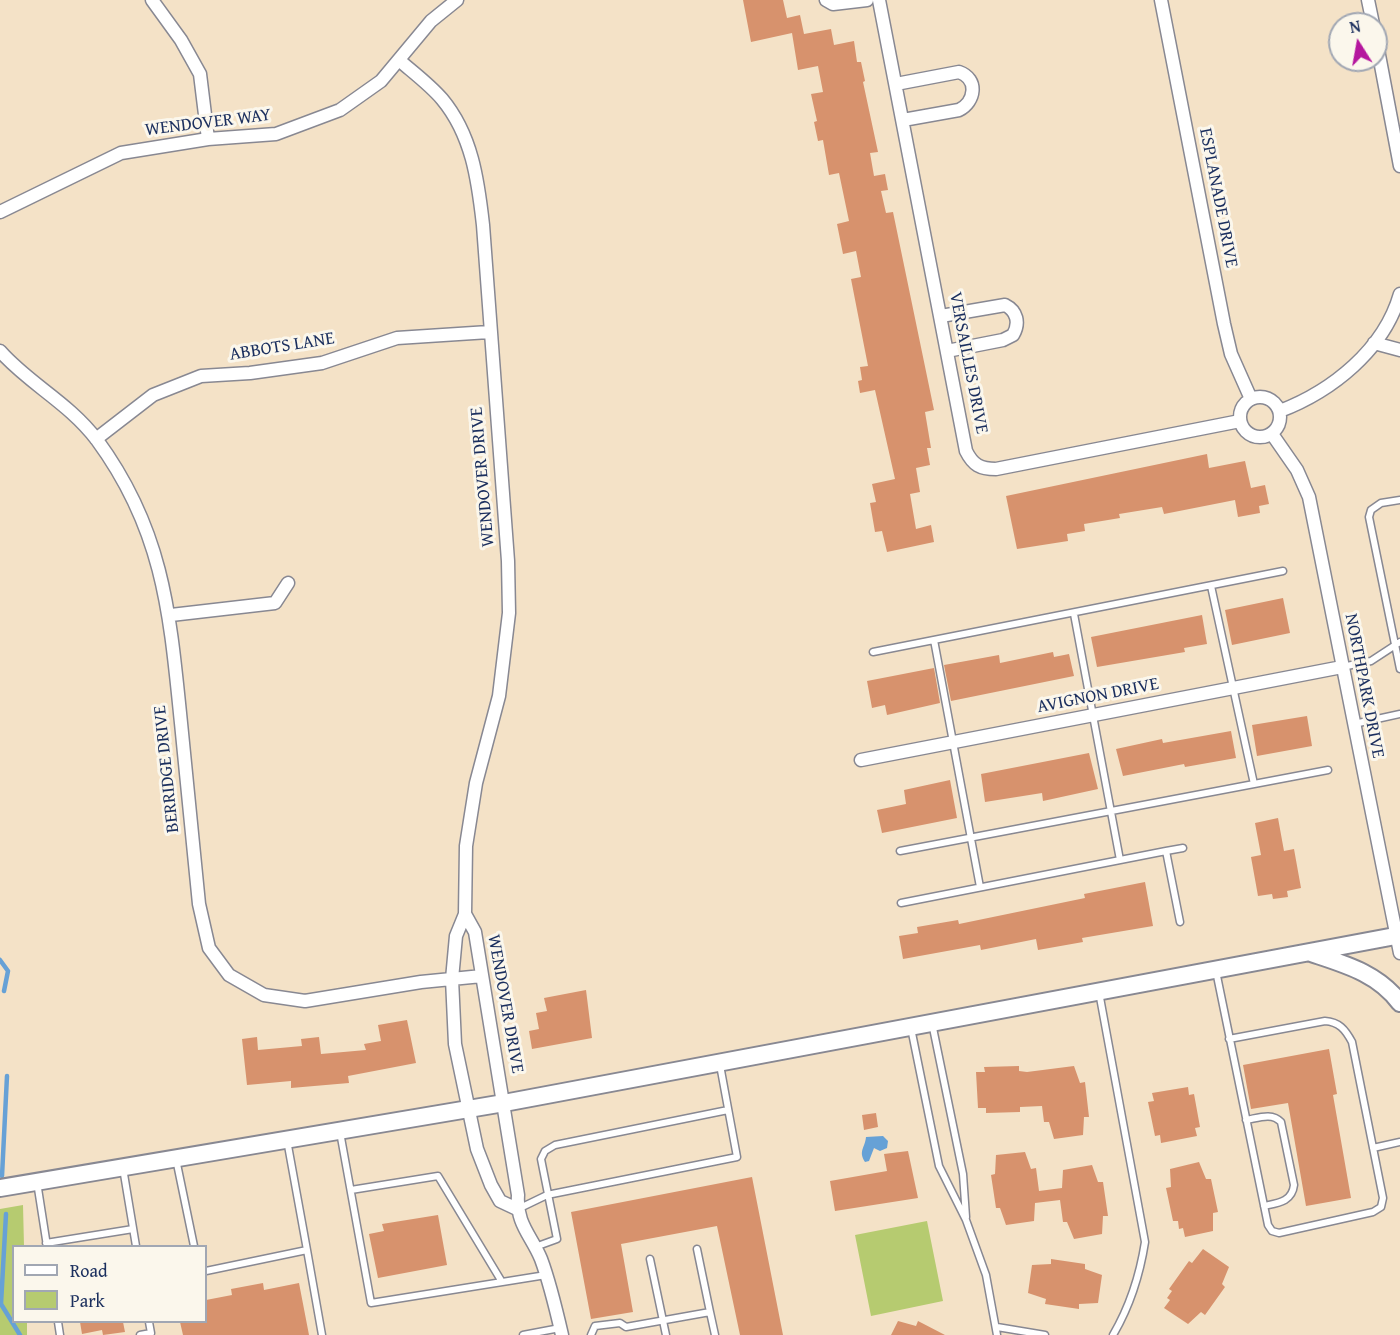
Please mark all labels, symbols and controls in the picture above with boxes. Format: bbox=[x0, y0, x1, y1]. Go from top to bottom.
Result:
north arrow bbox=[1328, 12, 1388, 72]
text: N bbox=[1347, 13, 1362, 39]
street label: WENDOVER WAY bbox=[144, 105, 272, 141]
street label: ESPLANADE DRIVE bbox=[1194, 126, 1242, 270]
street label: VERSAILLES DRIVE bbox=[944, 290, 992, 436]
street label: ABBOTS LANE bbox=[228, 328, 336, 366]
street label: WENDOVER DRIVE bbox=[466, 406, 500, 548]
street label: NORTHPARK DRIVE bbox=[1339, 612, 1389, 760]
street label: AVIGNON DRIVE bbox=[1035, 674, 1161, 718]
street label: BERRIDGE DRIVE bbox=[150, 704, 184, 834]
street label: WENDOVER DRIVE bbox=[482, 933, 528, 1075]
legend bbox=[12, 1245, 207, 1323]
text: Road bbox=[70, 1257, 108, 1284]
text: Park bbox=[70, 1287, 105, 1314]

